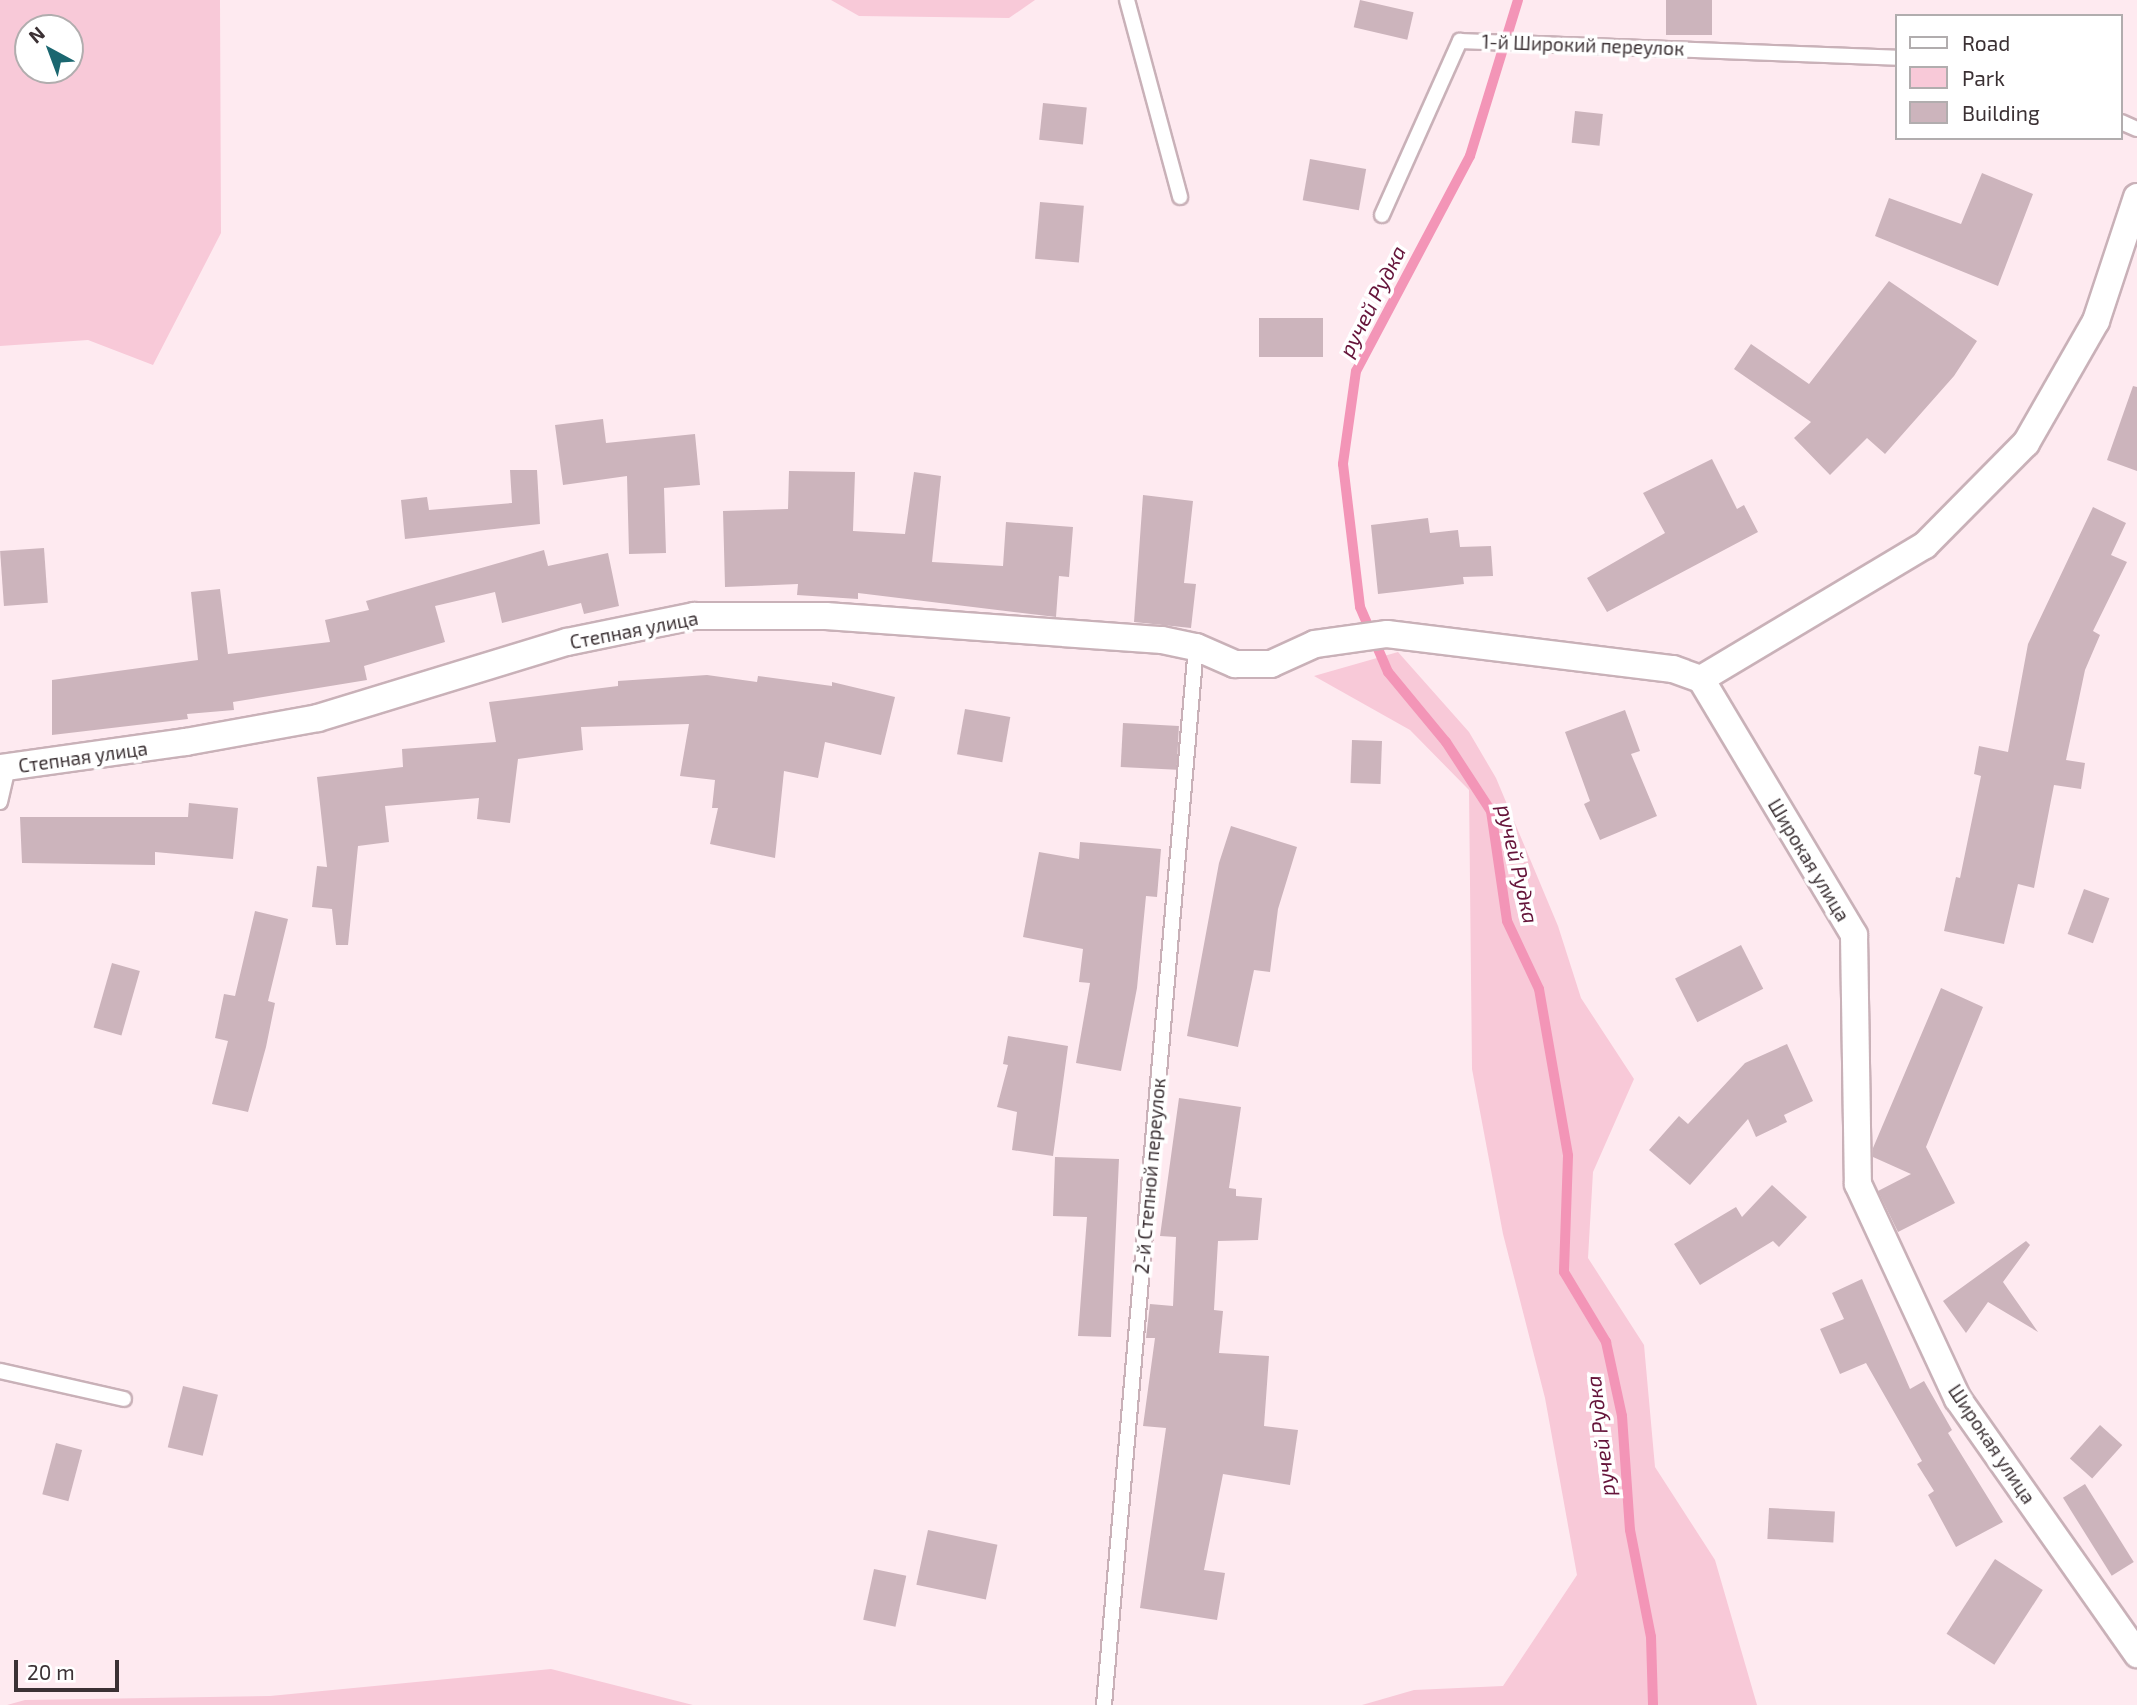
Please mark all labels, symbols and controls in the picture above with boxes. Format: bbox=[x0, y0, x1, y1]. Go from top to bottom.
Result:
north arrow bbox=[14, 14, 84, 84]
legend bbox=[1896, 14, 2123, 140]
text: N bbox=[23, 21, 49, 47]
street label: 1-й Широкий переулок bbox=[1481, 30, 1685, 60]
text: Road bbox=[1962, 30, 2010, 55]
text: Park bbox=[1962, 65, 2005, 90]
text: Building bbox=[1962, 100, 2040, 125]
water label: ручей Рудка bbox=[1333, 241, 1411, 361]
street label: Степная улица bbox=[568, 606, 700, 654]
street label: Степная улица bbox=[17, 737, 149, 777]
street label: Широкая улица bbox=[1763, 795, 1855, 925]
water label: ручей Рудка bbox=[1492, 802, 1544, 926]
street label: 2-й Степной переулок bbox=[1130, 1077, 1170, 1275]
water label: ручей Рудка bbox=[1580, 1374, 1620, 1498]
street label: Широкая улица bbox=[1944, 1380, 2040, 1508]
scale bar bbox=[18, 1646, 122, 1690]
text: 20 m bbox=[27, 1659, 75, 1684]

